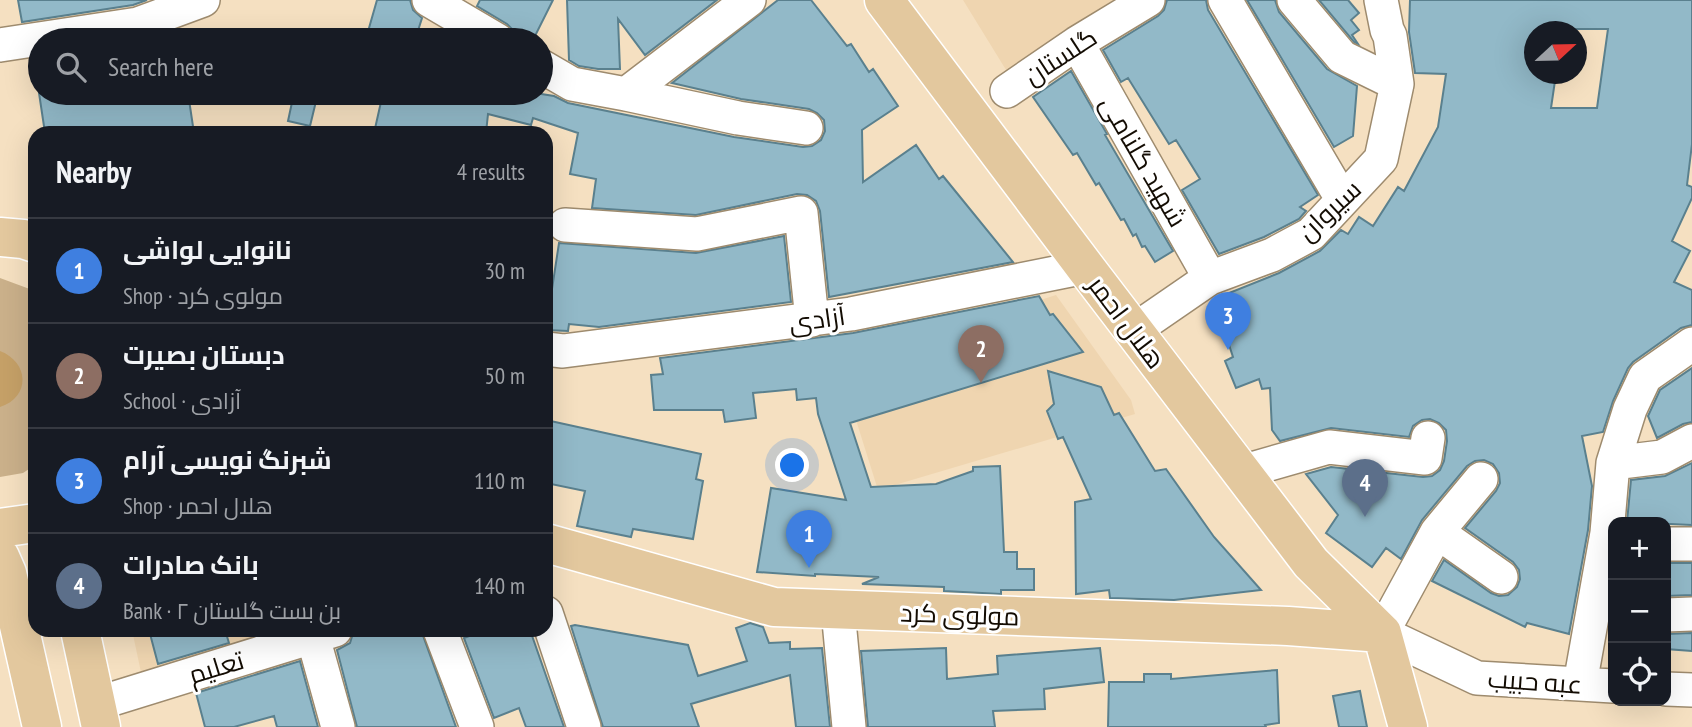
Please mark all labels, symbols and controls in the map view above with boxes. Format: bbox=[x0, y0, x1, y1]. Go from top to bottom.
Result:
street label: گلستان bbox=[1017, 20, 1103, 92]
north arrow bbox=[1524, 21, 1587, 84]
search box bbox=[28, 28, 553, 105]
icon: search bbox=[52, 48, 90, 86]
text: Search here bbox=[108, 50, 214, 83]
street label: شهید گلنامی bbox=[1093, 89, 1195, 233]
text: Nearby bbox=[56, 152, 131, 191]
text: 4 results bbox=[457, 157, 525, 186]
street label: سیروان bbox=[1290, 172, 1368, 248]
text: نانوایی لواشی bbox=[123, 233, 292, 266]
text: 1 bbox=[74, 256, 85, 285]
text: 30 m bbox=[484, 256, 525, 285]
street label: هلال احمر bbox=[1080, 267, 1173, 375]
text: Shop · مولوی کرد bbox=[123, 281, 283, 310]
pin: 3 bbox=[1205, 292, 1251, 350]
street label: آزادی bbox=[787, 299, 847, 339]
pin: 2 bbox=[958, 325, 1004, 383]
text: دبستان بصیرت bbox=[123, 338, 285, 371]
text: 2 bbox=[74, 361, 85, 390]
text: 50 m bbox=[484, 361, 525, 390]
text: School · آزادی bbox=[123, 386, 241, 415]
text: شبرنگ نویسی آرام bbox=[123, 443, 332, 476]
your location bbox=[775, 448, 809, 482]
pin: 4 bbox=[1342, 459, 1388, 517]
text: 3 bbox=[74, 466, 85, 495]
text: 110 m bbox=[474, 466, 525, 495]
text: Shop · هلال احمر bbox=[123, 491, 273, 520]
pin: 1 bbox=[786, 510, 832, 568]
map controls bbox=[1608, 517, 1671, 706]
button: + bbox=[1608, 517, 1671, 580]
text: بانک صادرات bbox=[123, 548, 259, 581]
text: 4 bbox=[74, 571, 85, 600]
text: 140 m bbox=[474, 571, 525, 600]
button: − bbox=[1608, 580, 1671, 643]
street label: مولوی کرد bbox=[900, 595, 1020, 633]
text: Bank · بن بست گلستان ۲ bbox=[123, 596, 341, 625]
street label: تعلیم bbox=[184, 643, 248, 693]
button: locate bbox=[1608, 643, 1671, 706]
street label: عبه حبیب bbox=[1487, 661, 1583, 701]

